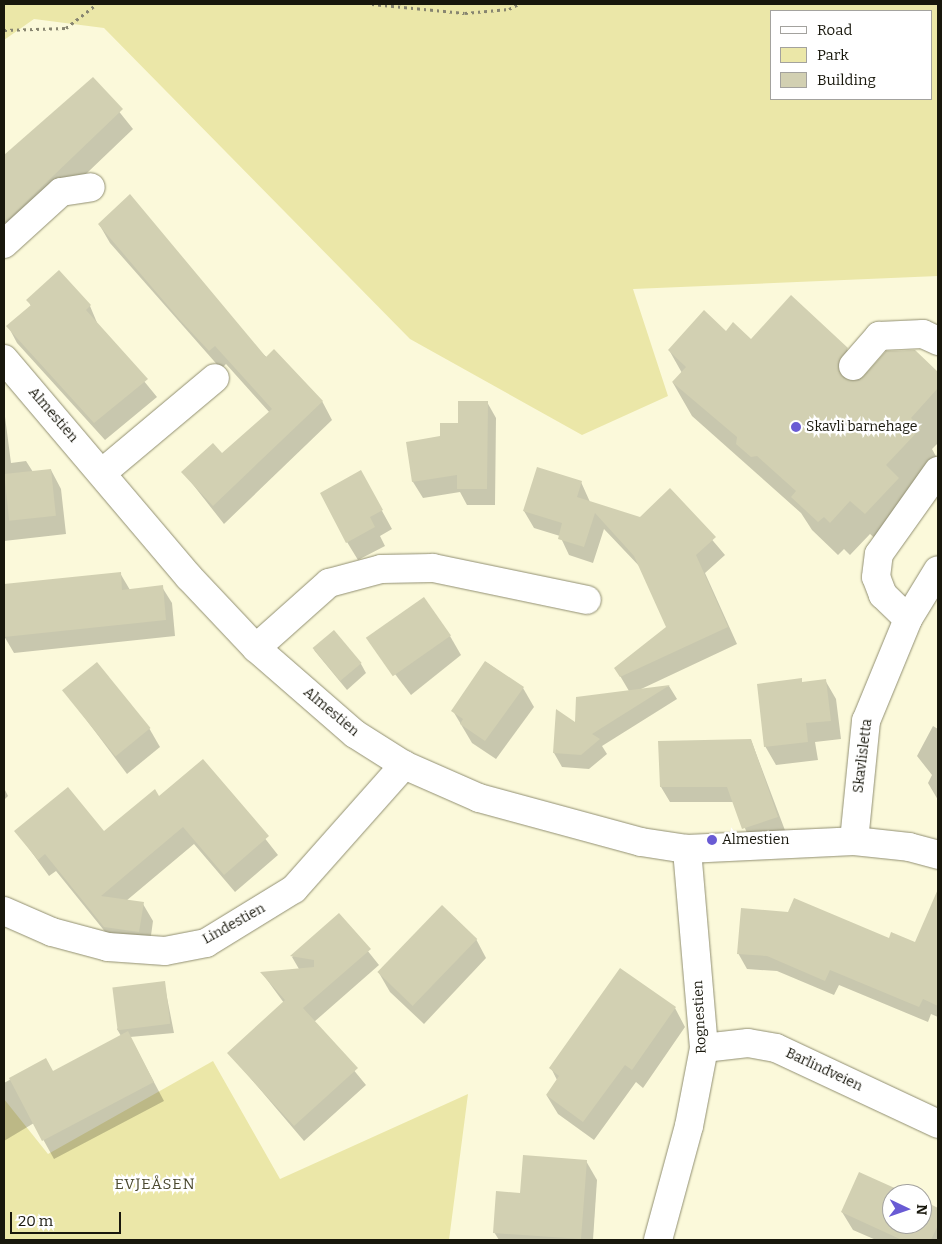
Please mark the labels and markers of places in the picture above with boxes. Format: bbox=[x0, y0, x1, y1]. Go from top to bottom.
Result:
place label: Skavli barnehage bbox=[806, 419, 917, 435]
marker: Skavli barnehage bbox=[790, 421, 802, 433]
place label: Almestien bbox=[722, 832, 789, 848]
marker: Almestien bbox=[706, 834, 718, 846]

